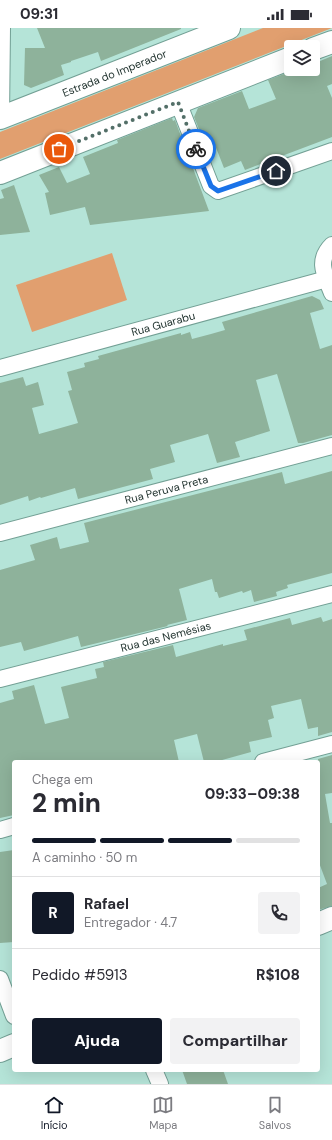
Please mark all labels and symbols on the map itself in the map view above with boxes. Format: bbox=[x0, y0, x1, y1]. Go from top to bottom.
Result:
street label: Estrada do Imperador bbox=[60, 46, 169, 100]
courier bbox=[176, 129, 216, 169]
pin bbox=[42, 132, 76, 166]
pin bbox=[259, 154, 293, 188]
street label: Rua Guarabu bbox=[130, 308, 197, 339]
street label: Rua Peruva Preta bbox=[123, 472, 210, 507]
street label: Rua das Nemésias bbox=[119, 618, 212, 655]

